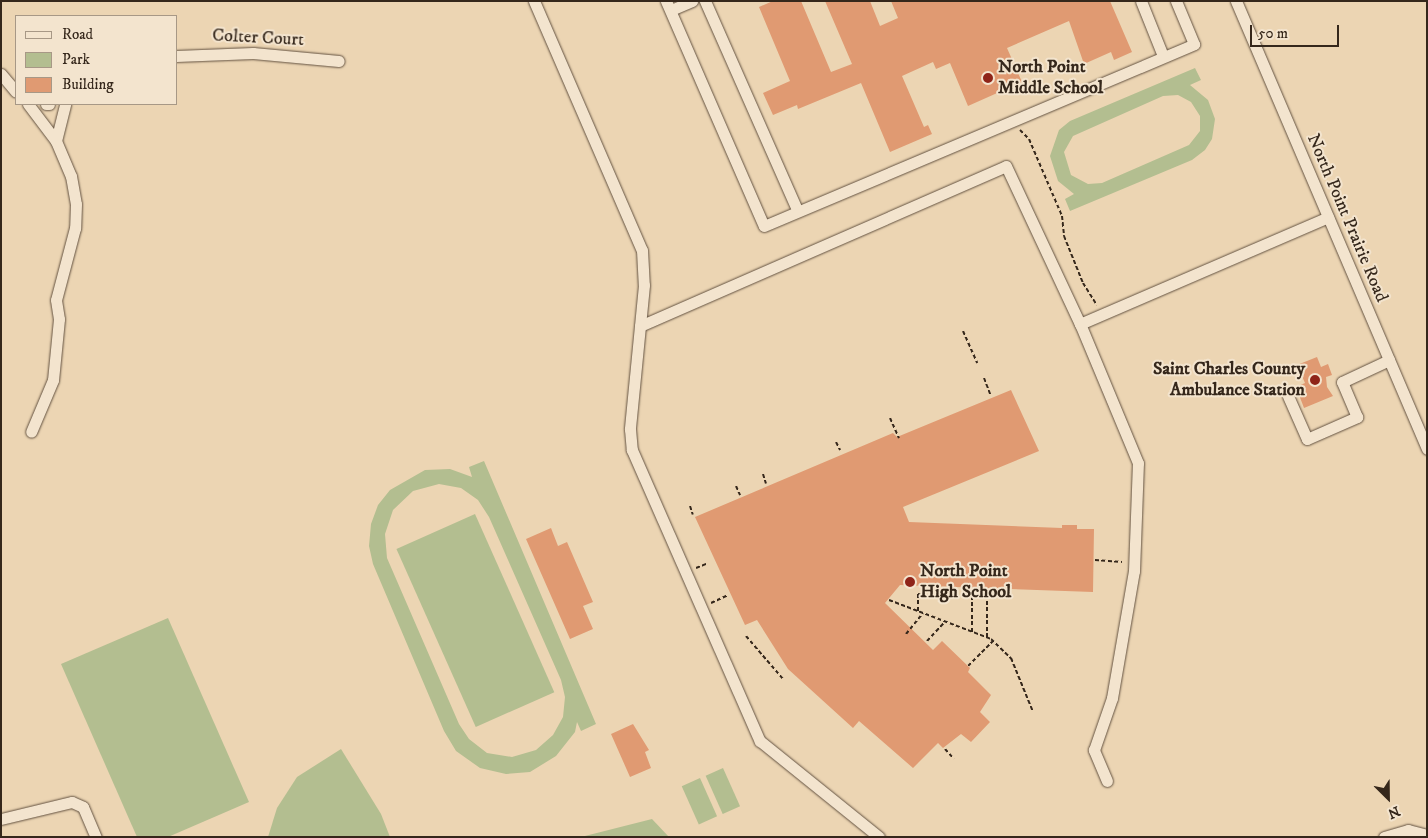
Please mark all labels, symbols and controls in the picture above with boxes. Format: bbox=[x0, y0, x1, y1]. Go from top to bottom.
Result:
legend bbox=[15, 15, 178, 105]
scale bar bbox=[1253, 15, 1342, 47]
text: 50 m bbox=[1258, 24, 1288, 43]
text: Road bbox=[62, 25, 93, 44]
street label: Colter Court bbox=[212, 25, 304, 51]
text: Park bbox=[62, 50, 90, 69]
place label: North Point Middle School bbox=[998, 57, 1103, 100]
marker: North Point Middle School bbox=[982, 72, 994, 84]
text: Building bbox=[62, 75, 114, 94]
street label: North Point Prairie Road bbox=[1302, 131, 1392, 305]
place label: Saint Charles County Ambulance Station bbox=[1153, 359, 1305, 402]
marker: Saint Charles County Ambulance Station bbox=[1309, 374, 1321, 386]
place label: North Point High School bbox=[920, 561, 1011, 604]
marker: North Point High School bbox=[904, 576, 916, 588]
north arrow bbox=[1363, 773, 1413, 823]
text: N bbox=[1385, 801, 1403, 822]

